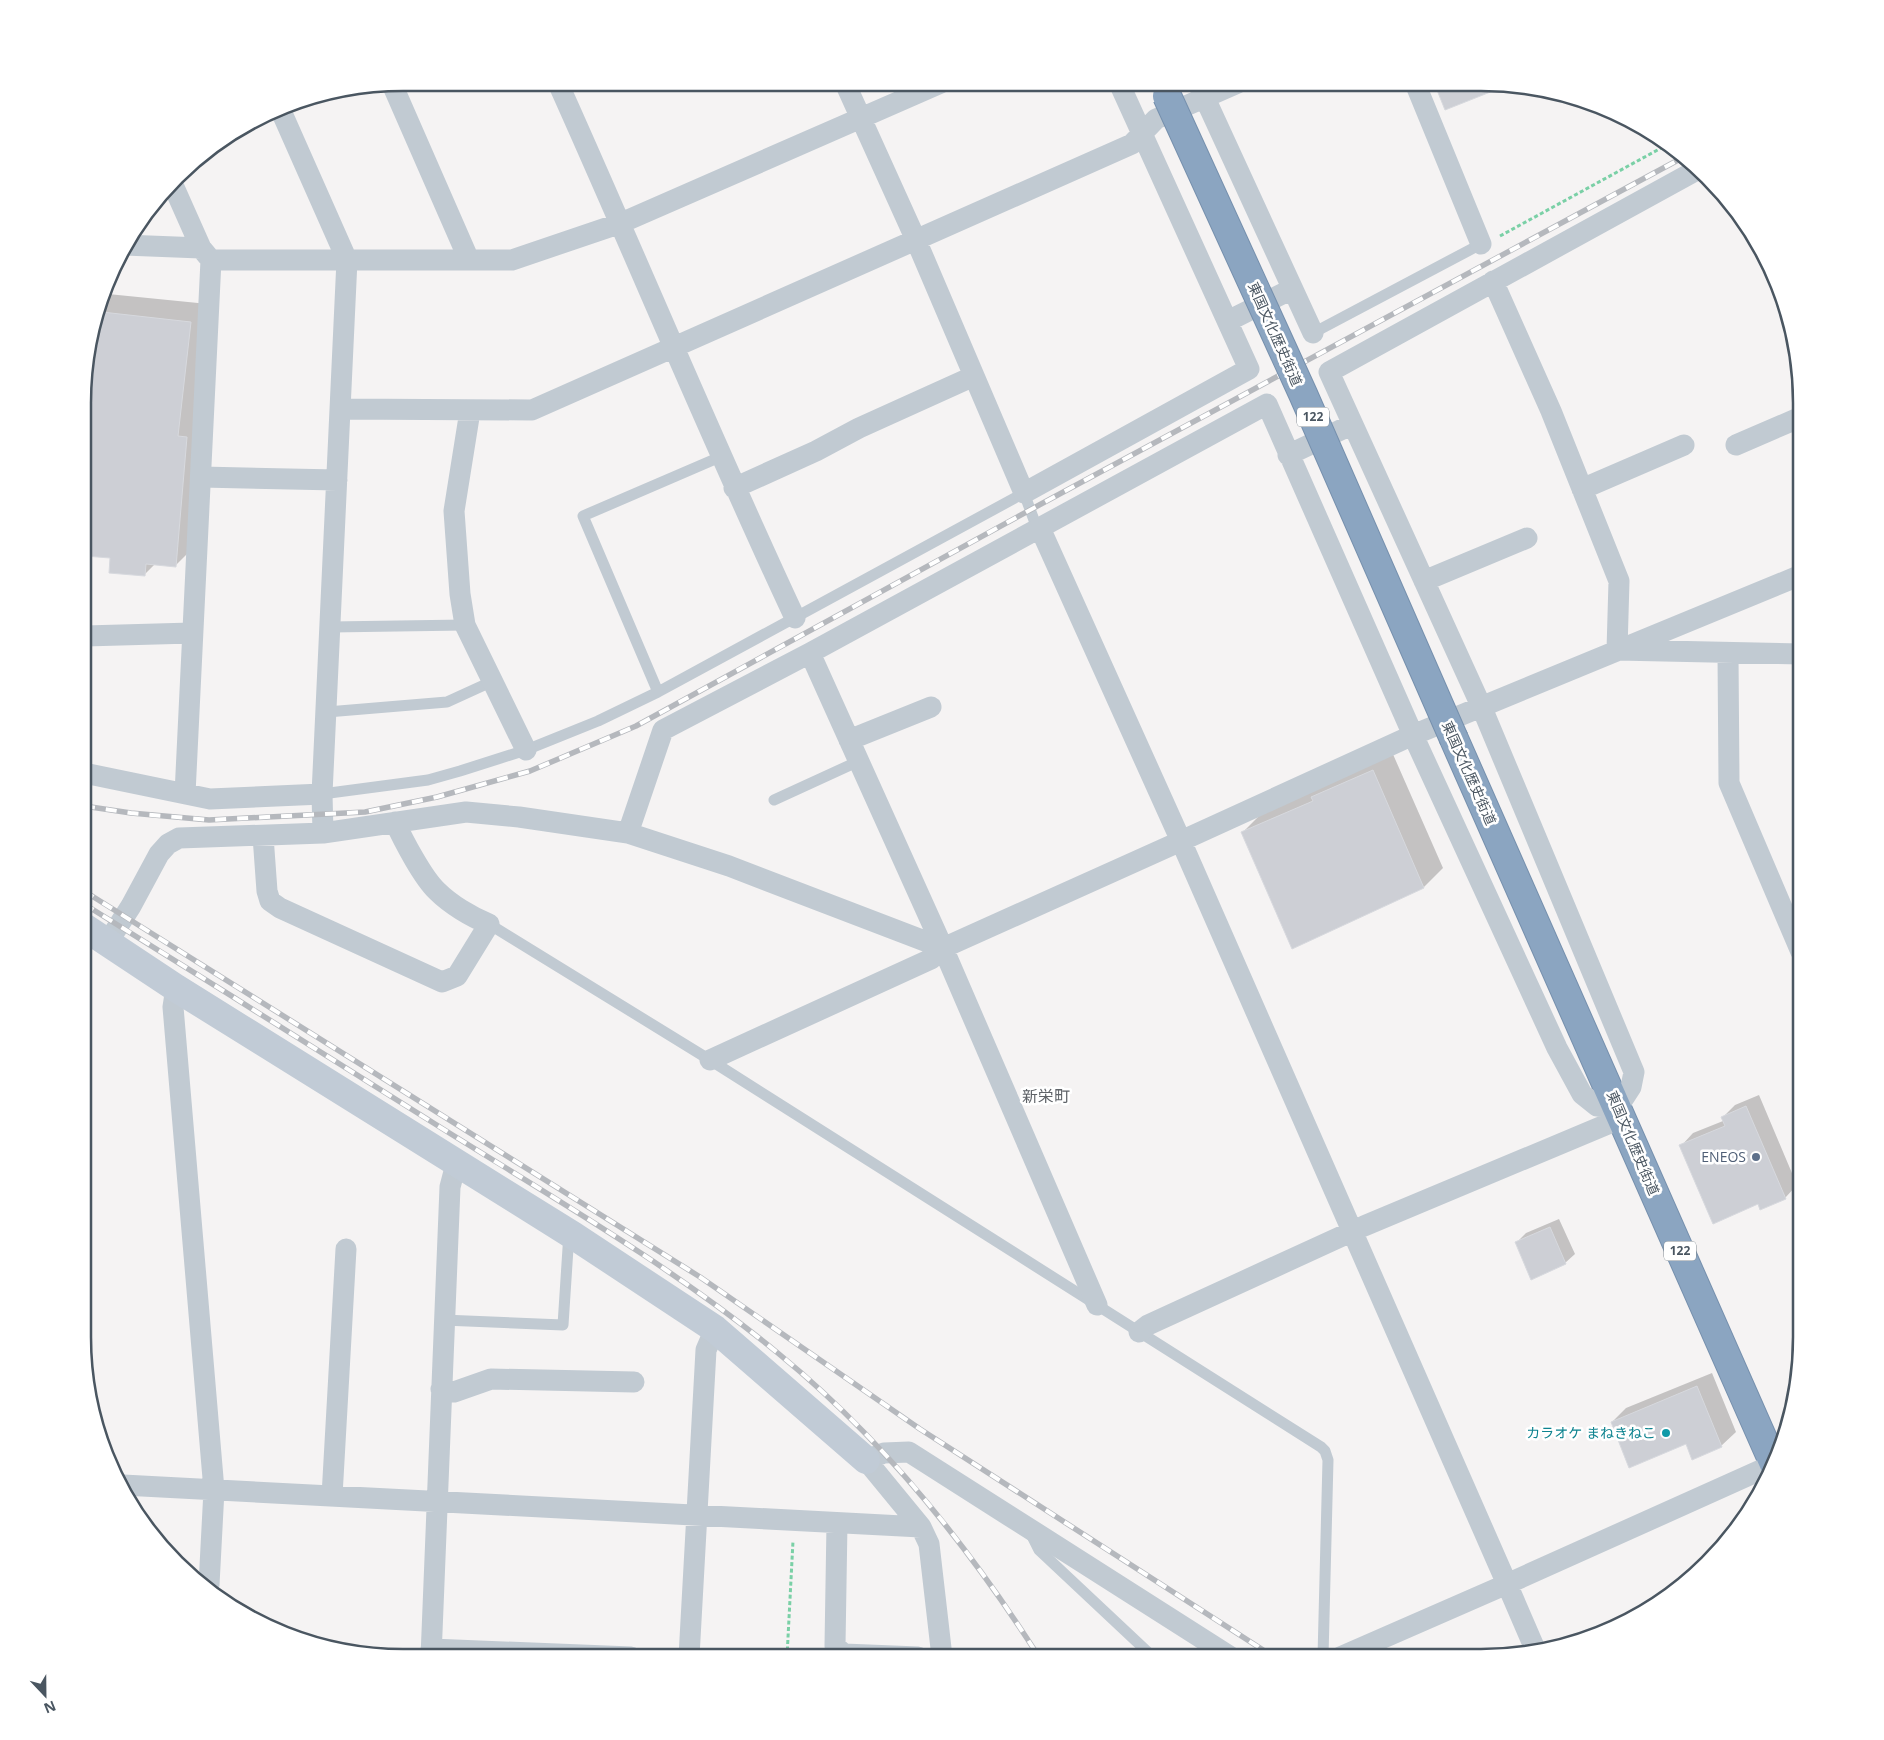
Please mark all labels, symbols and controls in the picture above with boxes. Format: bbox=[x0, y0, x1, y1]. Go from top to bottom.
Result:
street label: 東国文化歴史街道 bbox=[1244, 279, 1307, 389]
road number: 122 bbox=[1297, 408, 1329, 427]
street label: 東国文化歴史街道 bbox=[1438, 718, 1501, 828]
district label: 新栄町 bbox=[1022, 1085, 1070, 1107]
street label: 東国文化歴史街道 bbox=[1603, 1088, 1664, 1198]
place label: ENEOS bbox=[1701, 1147, 1746, 1166]
marker: ENEOS bbox=[1750, 1151, 1762, 1163]
road number: 122 bbox=[1664, 1242, 1696, 1260]
place label: カラオケ まねきねこ bbox=[1526, 1423, 1656, 1442]
marker: カラオケ まねきねこ bbox=[1660, 1427, 1672, 1439]
north arrow bbox=[20, 1670, 70, 1720]
text: N bbox=[41, 1697, 59, 1718]

